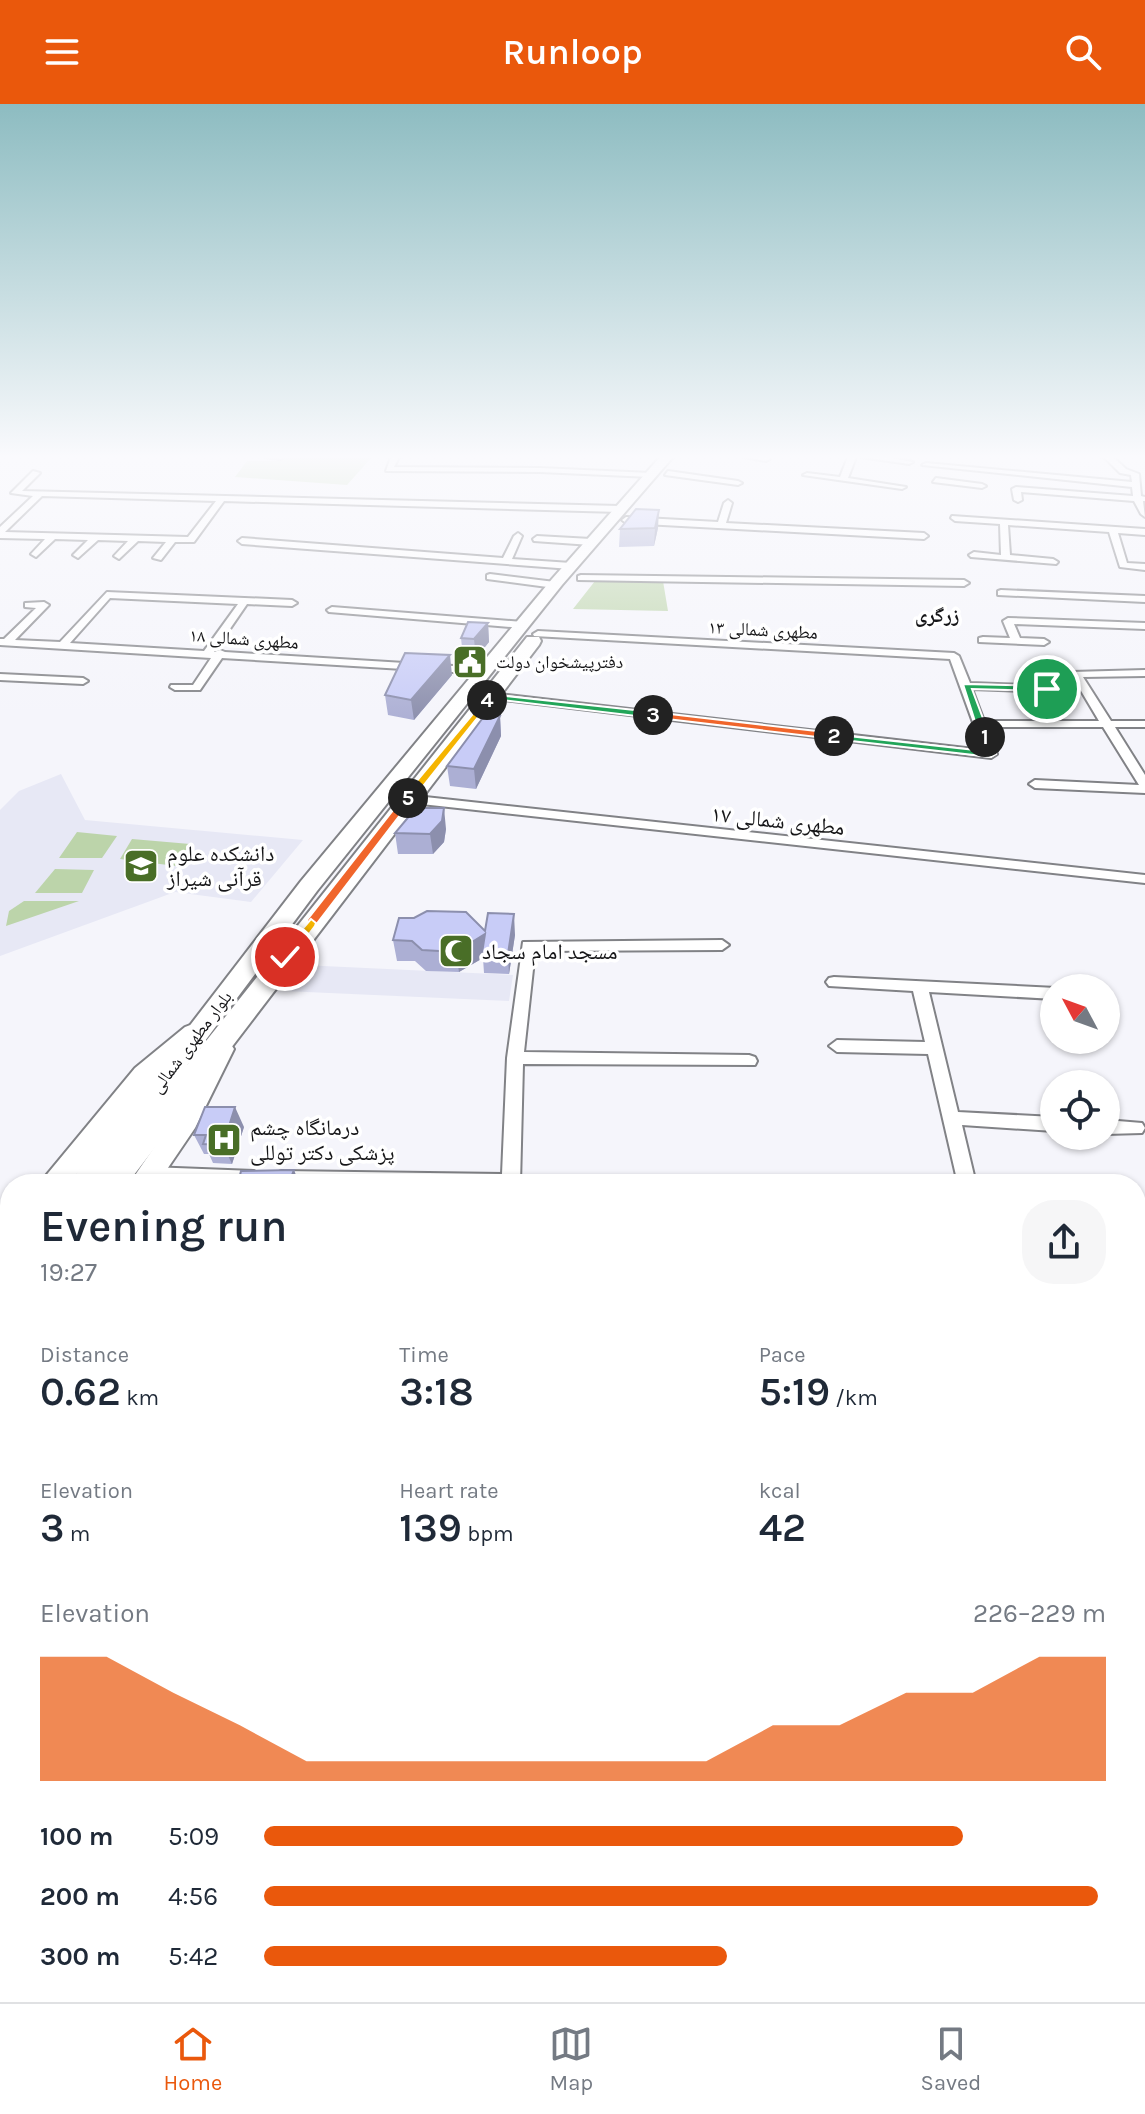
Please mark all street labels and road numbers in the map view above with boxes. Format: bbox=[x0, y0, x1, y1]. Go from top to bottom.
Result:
street label: ۱۳ مطهری شمالی bbox=[708, 616, 818, 644]
street label: ۱۸ مطهری شمالی bbox=[189, 624, 299, 654]
street label: ۱۷ مطهری شمالی bbox=[710, 801, 846, 841]
street label: بلوار مطهرى شمالى bbox=[145, 986, 237, 1097]

